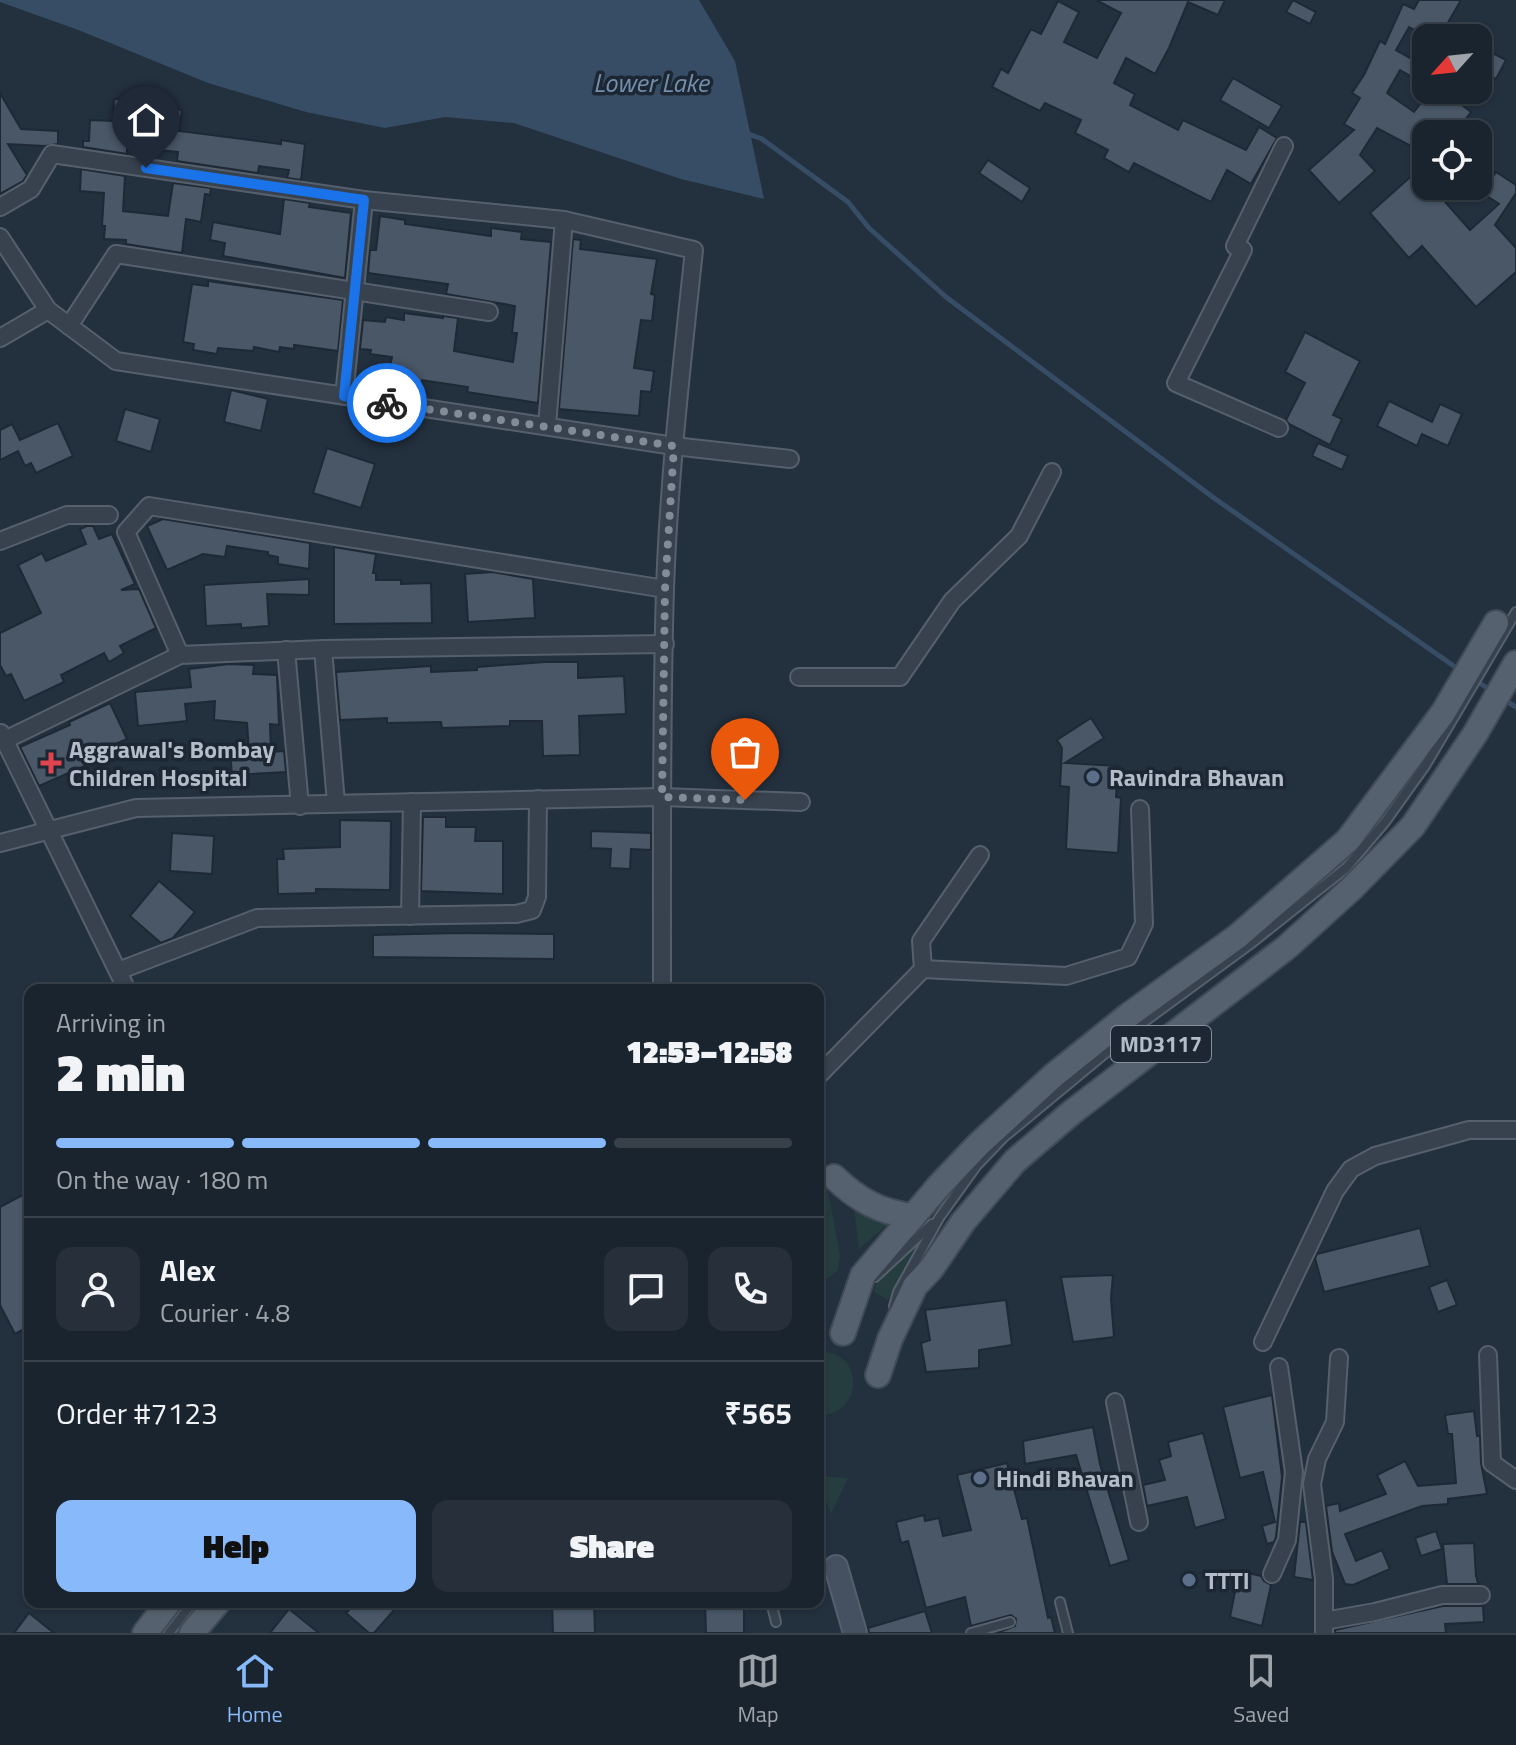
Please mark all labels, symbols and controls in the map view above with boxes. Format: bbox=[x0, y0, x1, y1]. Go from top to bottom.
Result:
north arrow bbox=[1412, 24, 1492, 104]
map controls bbox=[1412, 24, 1492, 200]
water label: Lower Lake bbox=[593, 63, 711, 102]
pin bbox=[112, 86, 180, 168]
icon: home bbox=[124, 98, 168, 142]
button: locate bbox=[1412, 120, 1492, 200]
courier bbox=[347, 363, 427, 443]
icon: bike bbox=[365, 381, 409, 425]
pin bbox=[711, 718, 779, 800]
icon: bag bbox=[723, 730, 767, 774]
place label: Aggrawal's Bombay Children Hospital bbox=[69, 731, 274, 795]
marker: Aggrawal's Bombay Children Hospital bbox=[40, 752, 62, 774]
place label: Ravindra Bhavan bbox=[1109, 759, 1284, 795]
marker: Ravindra Bhavan bbox=[1084, 768, 1102, 786]
text: Arriving in bbox=[56, 1003, 166, 1042]
road number: MD3117 bbox=[1111, 1026, 1211, 1062]
text: 12:53–12:58 bbox=[626, 1029, 792, 1075]
text: 2 min bbox=[56, 1032, 185, 1111]
text: On the way · 180 m bbox=[56, 1160, 268, 1199]
button: person bbox=[56, 1247, 140, 1331]
text: Alex bbox=[160, 1247, 216, 1293]
button: chat bbox=[604, 1247, 688, 1331]
button: phone bbox=[708, 1247, 792, 1331]
text: Courier · 4.8 bbox=[160, 1293, 290, 1332]
text: Order #7123 bbox=[56, 1390, 218, 1436]
text: ₹565 bbox=[724, 1390, 792, 1436]
place label: Hindi Bhavan bbox=[996, 1460, 1134, 1496]
marker: Hindi Bhavan bbox=[971, 1469, 989, 1487]
button: Help bbox=[56, 1500, 416, 1592]
button: Share bbox=[432, 1500, 792, 1592]
place label: TTTI bbox=[1205, 1562, 1250, 1598]
marker: TTTI bbox=[1180, 1571, 1198, 1589]
tab: Home bbox=[227, 1649, 283, 1731]
tab: Map bbox=[736, 1649, 780, 1731]
tab: Saved bbox=[1233, 1649, 1289, 1731]

